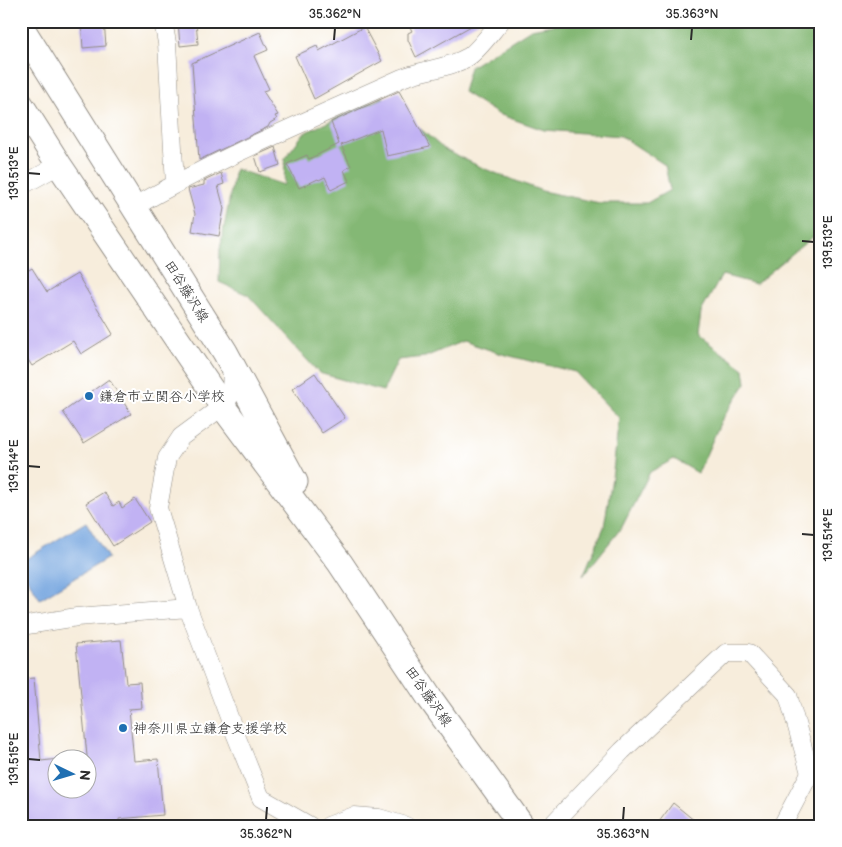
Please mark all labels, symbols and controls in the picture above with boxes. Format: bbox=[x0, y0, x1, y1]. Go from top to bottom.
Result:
text: 35.362°N bbox=[309, 7, 361, 22]
text: 35.363°N bbox=[665, 7, 719, 22]
text: 139.513°E bbox=[7, 146, 22, 200]
text: 139.513°E bbox=[821, 215, 836, 269]
street label: 田谷藤沢線 bbox=[161, 257, 212, 325]
place label: 鎌倉市立関谷小学校 bbox=[99, 388, 225, 405]
marker: 鎌倉市立関谷小学校 bbox=[83, 390, 95, 402]
text: 139.514°E bbox=[7, 439, 22, 493]
text: 139.514°E bbox=[821, 508, 836, 562]
street label: 田谷藤沢線 bbox=[402, 663, 456, 730]
place label: 神奈川県立鎌倉支援学校 bbox=[133, 720, 287, 737]
marker: 神奈川県立鎌倉支援学校 bbox=[117, 722, 129, 734]
text: 139.515°E bbox=[7, 732, 22, 785]
north arrow bbox=[48, 750, 98, 800]
text: N bbox=[76, 769, 93, 781]
text: 35.362°N bbox=[240, 827, 292, 842]
text: 35.363°N bbox=[596, 827, 650, 842]

